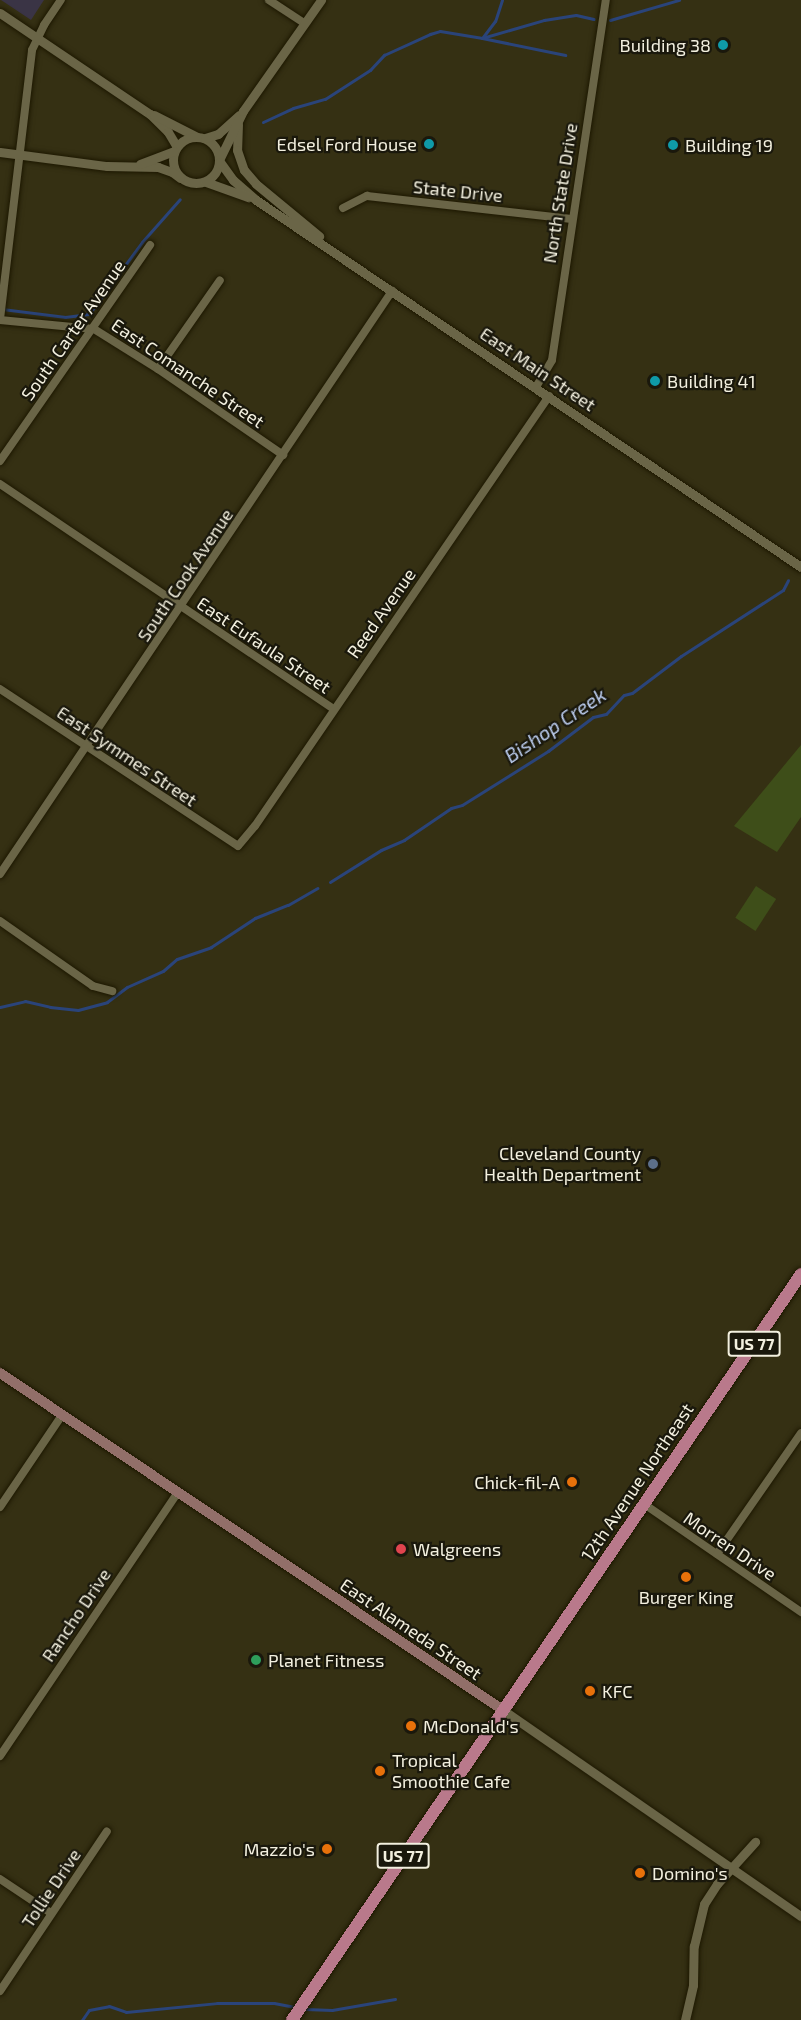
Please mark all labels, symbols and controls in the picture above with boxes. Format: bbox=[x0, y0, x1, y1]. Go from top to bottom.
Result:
place label: Building 38 bbox=[620, 34, 711, 56]
marker: Building 38 bbox=[716, 38, 730, 52]
street label: North State Drive bbox=[538, 121, 582, 265]
place label: Edsel Ford House bbox=[276, 133, 417, 155]
place label: Building 19 bbox=[685, 134, 773, 156]
marker: Edsel Ford House bbox=[422, 137, 436, 151]
marker: Building 19 bbox=[666, 138, 680, 152]
street label: State Drive bbox=[412, 176, 504, 206]
street label: South Carter Avenue bbox=[16, 255, 130, 405]
street label: East Comanche Street bbox=[108, 314, 268, 432]
street label: East Main Street bbox=[476, 322, 600, 416]
place label: Building 41 bbox=[667, 370, 756, 392]
marker: Building 41 bbox=[648, 374, 662, 388]
street label: South Cook Avenue bbox=[132, 504, 238, 646]
street label: Reed Avenue bbox=[342, 564, 420, 662]
street label: East Eufaula Street bbox=[193, 592, 335, 698]
water label: Bishop Creek bbox=[500, 682, 610, 768]
street label: East Symmes Street bbox=[53, 701, 201, 811]
place label: Cleveland County Health Department bbox=[484, 1143, 641, 1186]
marker: Cleveland County Health Department bbox=[646, 1157, 660, 1171]
road number: US 77 bbox=[727, 1331, 781, 1357]
street label: 12th Avenue Northeast bbox=[576, 1399, 698, 1565]
place label: Chick-fil-A bbox=[474, 1471, 560, 1493]
marker: Chick-fil-A bbox=[565, 1475, 579, 1489]
street label: Morren Drive bbox=[680, 1507, 780, 1585]
place label: Walgreens bbox=[413, 1538, 501, 1560]
marker: Walgreens bbox=[394, 1542, 408, 1556]
street label: Rancho Drive bbox=[37, 1564, 115, 1666]
marker: Burger King bbox=[679, 1570, 693, 1584]
street label: East Alameda Street bbox=[336, 1574, 486, 1684]
place label: Burger King bbox=[638, 1586, 734, 1608]
place label: Planet Fitness bbox=[268, 1649, 384, 1671]
marker: Planet Fitness bbox=[249, 1653, 263, 1667]
place label: KFC bbox=[602, 1680, 632, 1702]
marker: KFC bbox=[583, 1684, 597, 1698]
place label: McDonald's bbox=[423, 1715, 519, 1737]
marker: McDonald's bbox=[404, 1719, 418, 1733]
place label: Tropical Smoothie Cafe bbox=[392, 1750, 510, 1792]
marker: Tropical Smoothie Cafe bbox=[373, 1764, 387, 1778]
place label: Mazzio's bbox=[244, 1838, 315, 1860]
marker: Mazzio's bbox=[320, 1842, 334, 1856]
road number: US 77 bbox=[376, 1843, 430, 1869]
street label: Tollie Drive bbox=[17, 1845, 85, 1931]
place label: Domino's bbox=[652, 1862, 728, 1884]
marker: Domino's bbox=[633, 1866, 647, 1880]

